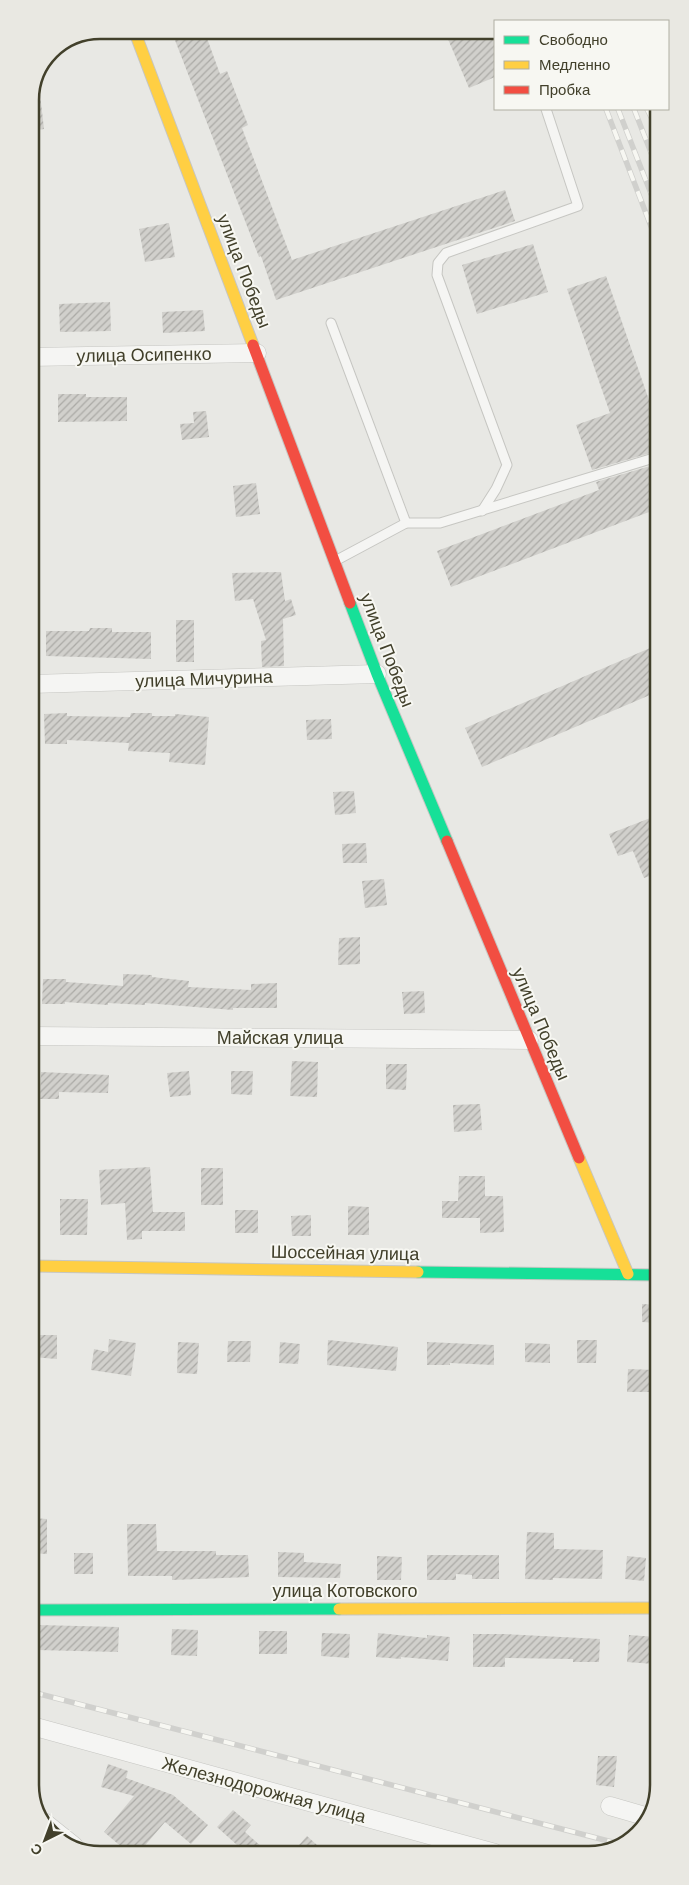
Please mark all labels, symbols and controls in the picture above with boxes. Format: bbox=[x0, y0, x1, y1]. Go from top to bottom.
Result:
legend bbox=[494, 20, 669, 110]
text: Свободно bbox=[539, 30, 608, 50]
text: Медленно bbox=[539, 55, 610, 75]
text: Пробка bbox=[539, 80, 591, 100]
street label: улица Победы bbox=[211, 211, 277, 331]
street label: улица Осипенко bbox=[76, 342, 212, 368]
street label: улица Победы bbox=[354, 590, 420, 710]
street label: улица Мичурина bbox=[135, 665, 274, 693]
street label: улица Победы bbox=[506, 964, 576, 1084]
street label: Майская улица bbox=[217, 1026, 344, 1050]
street label: Шоссейная улица bbox=[271, 1240, 420, 1266]
street label: улица Котовского bbox=[272, 1579, 418, 1603]
street label: Железнодорожная улица bbox=[159, 1751, 370, 1829]
north arrow bbox=[20, 1815, 70, 1865]
text: С bbox=[27, 1840, 46, 1860]

